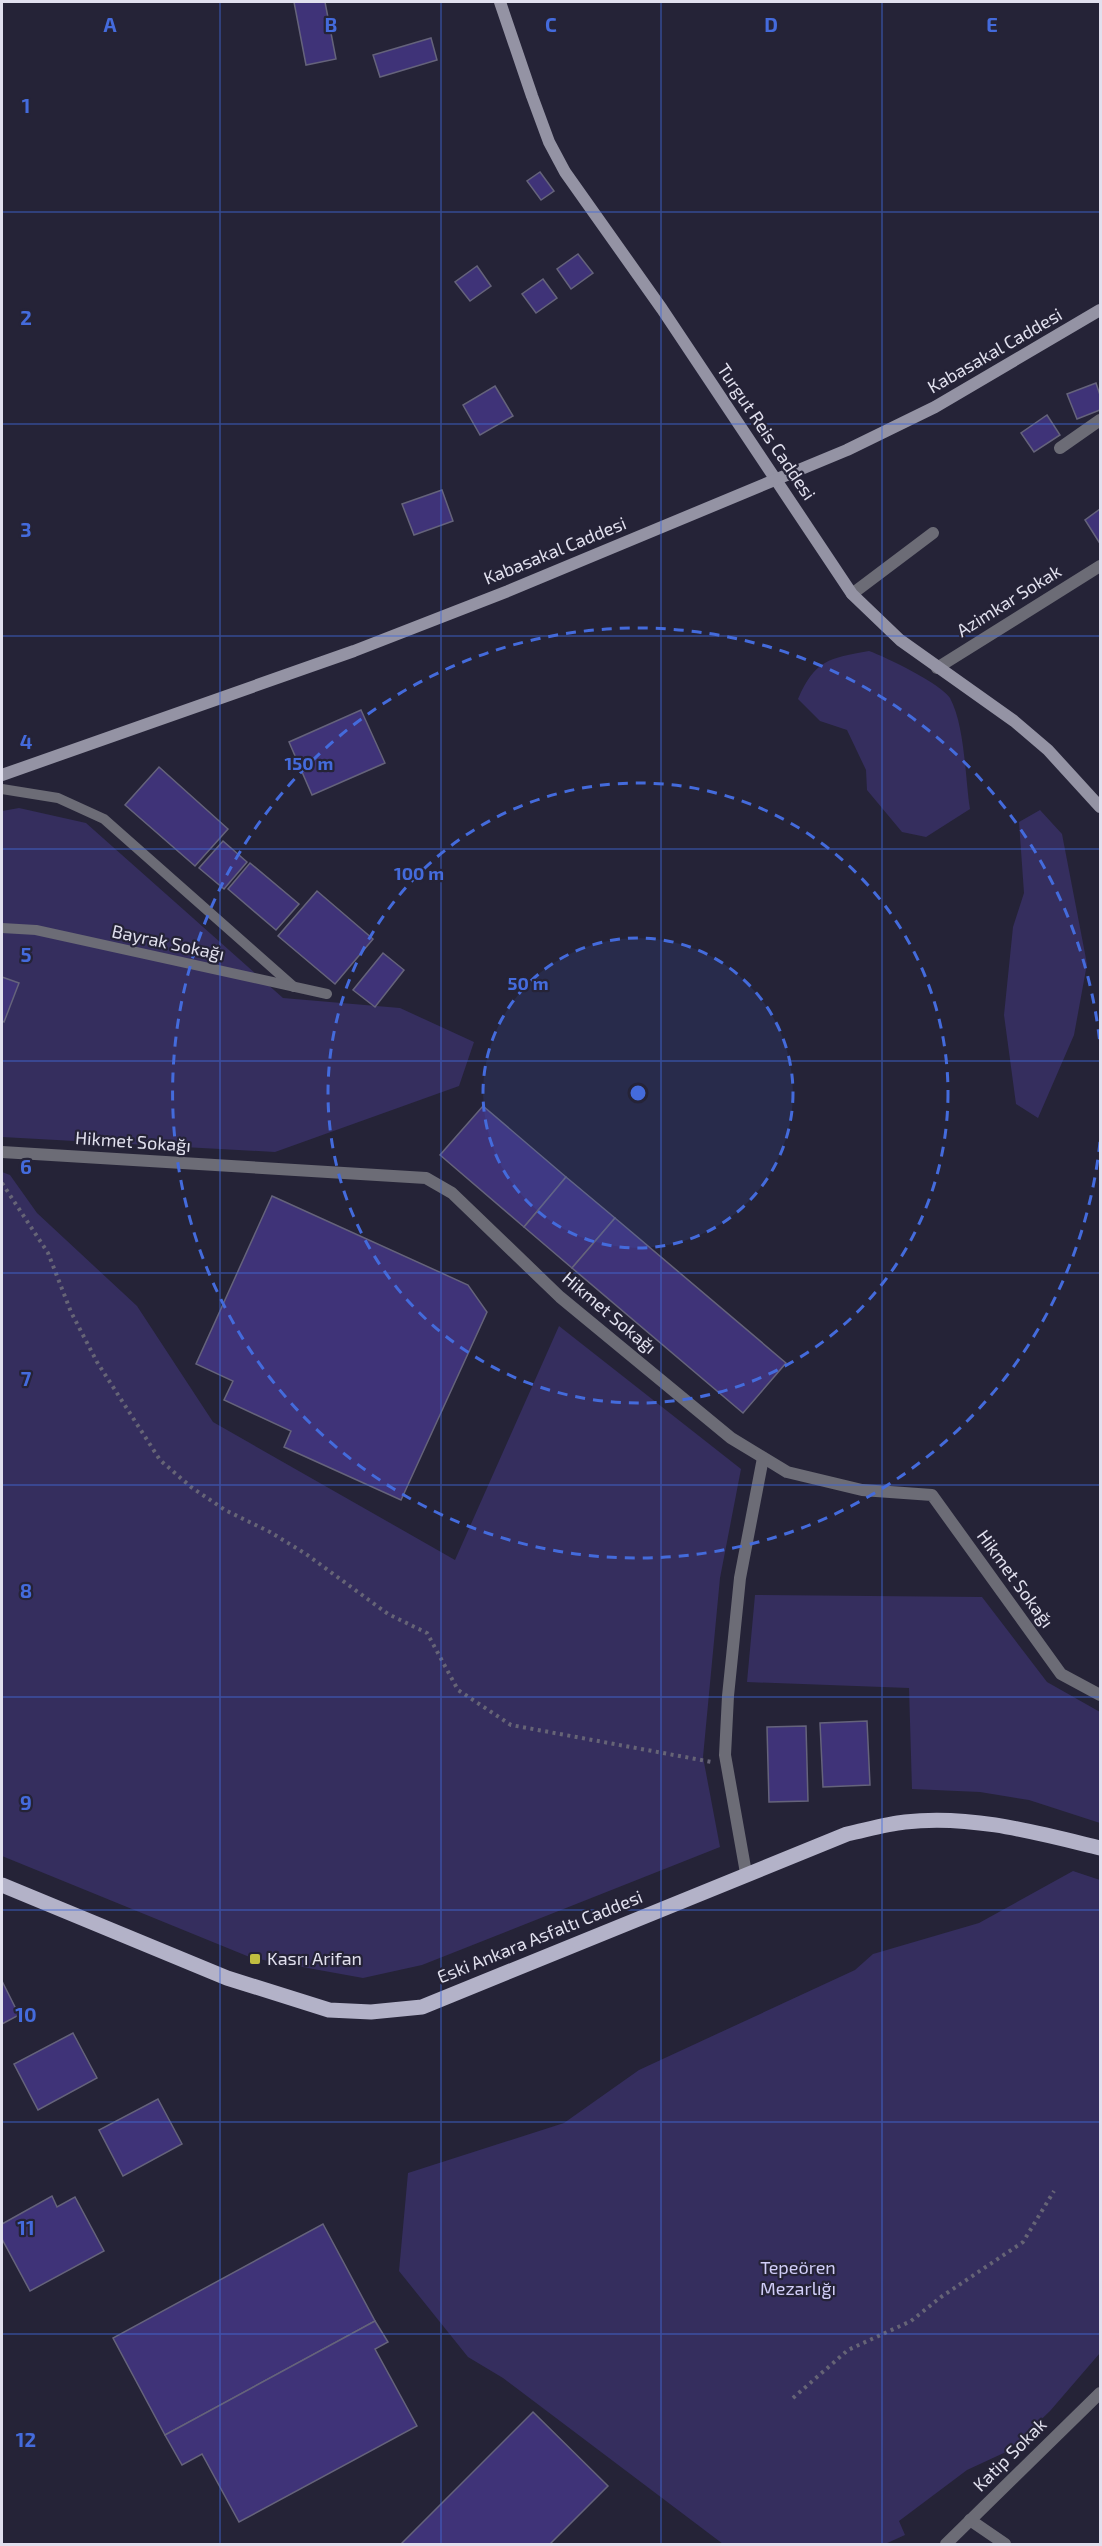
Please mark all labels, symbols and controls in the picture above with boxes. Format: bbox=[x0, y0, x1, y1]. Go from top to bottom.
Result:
text: A bbox=[103, 12, 117, 36]
text: B bbox=[325, 12, 337, 36]
text: C bbox=[545, 12, 557, 36]
text: D bbox=[764, 12, 778, 36]
text: E bbox=[986, 12, 998, 36]
text: 1 bbox=[22, 93, 30, 117]
street label: Kabasakal Caddesi bbox=[923, 303, 1066, 398]
text: 2 bbox=[20, 305, 32, 329]
street label: Turgut Reis Caddesi bbox=[713, 359, 821, 504]
street label: Kabasakal Caddesi bbox=[480, 511, 629, 589]
text: 3 bbox=[20, 517, 32, 541]
street label: Azimkar Sokak bbox=[952, 559, 1065, 641]
text: 4 bbox=[20, 729, 33, 753]
text: 150 m bbox=[285, 752, 333, 774]
text: 100 m bbox=[394, 862, 444, 884]
street label: Bayrak Sokağı bbox=[110, 919, 227, 965]
text: 5 bbox=[20, 942, 32, 966]
text: 50 m bbox=[507, 972, 549, 994]
centre of rings bbox=[628, 1083, 648, 1103]
street label: Hikmet Sokağı bbox=[75, 1126, 192, 1156]
text: 6 bbox=[20, 1154, 32, 1178]
street label: Hikmet Sokağı bbox=[558, 1267, 661, 1358]
text: 7 bbox=[21, 1366, 32, 1390]
street label: Hikmet Sokağı bbox=[973, 1525, 1059, 1632]
text: 8 bbox=[20, 1578, 32, 1602]
text: 9 bbox=[20, 1790, 32, 1814]
street label: Eski Ankara Asfaltı Caddesi bbox=[434, 1885, 646, 1987]
place label: Kasrı Arifan bbox=[267, 1947, 362, 1969]
marker: Kasrı Arifan bbox=[248, 1952, 262, 1966]
text: 10 bbox=[15, 2002, 37, 2026]
text: 11 bbox=[17, 2215, 35, 2239]
park label: Tepeören Mezarlığı bbox=[760, 2256, 836, 2299]
street label: Katip Sokak bbox=[968, 2413, 1051, 2496]
text: 12 bbox=[16, 2427, 36, 2451]

